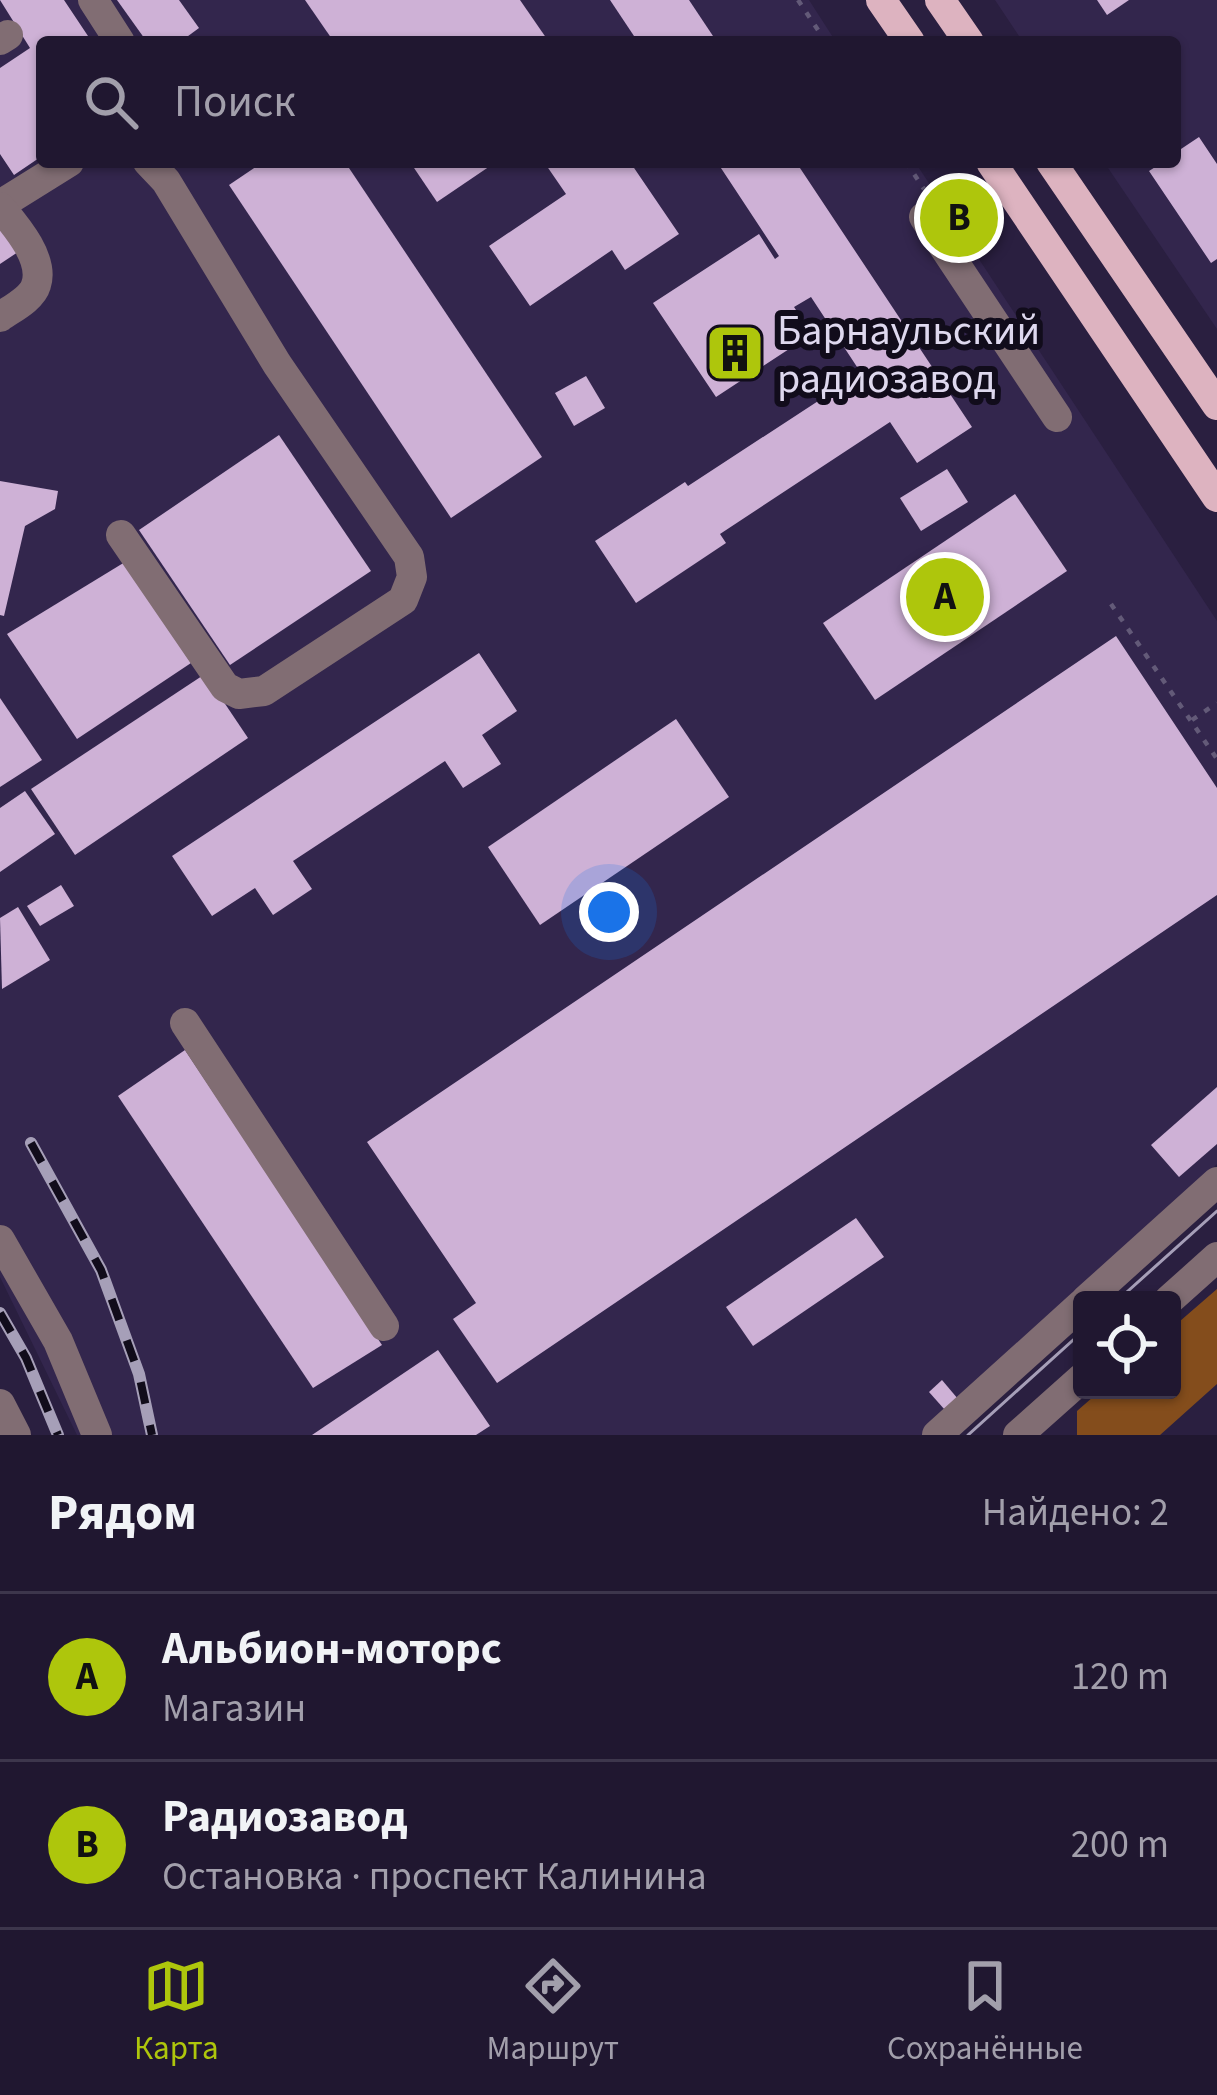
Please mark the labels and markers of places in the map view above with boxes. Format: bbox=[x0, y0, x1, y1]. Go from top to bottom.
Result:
pin: B bbox=[920, 173, 998, 263]
place label: Барнаульский радиозавод bbox=[777, 301, 1040, 409]
building icon: Барнаульский радиозавод bbox=[704, 322, 766, 384]
pin: A bbox=[906, 552, 984, 642]

